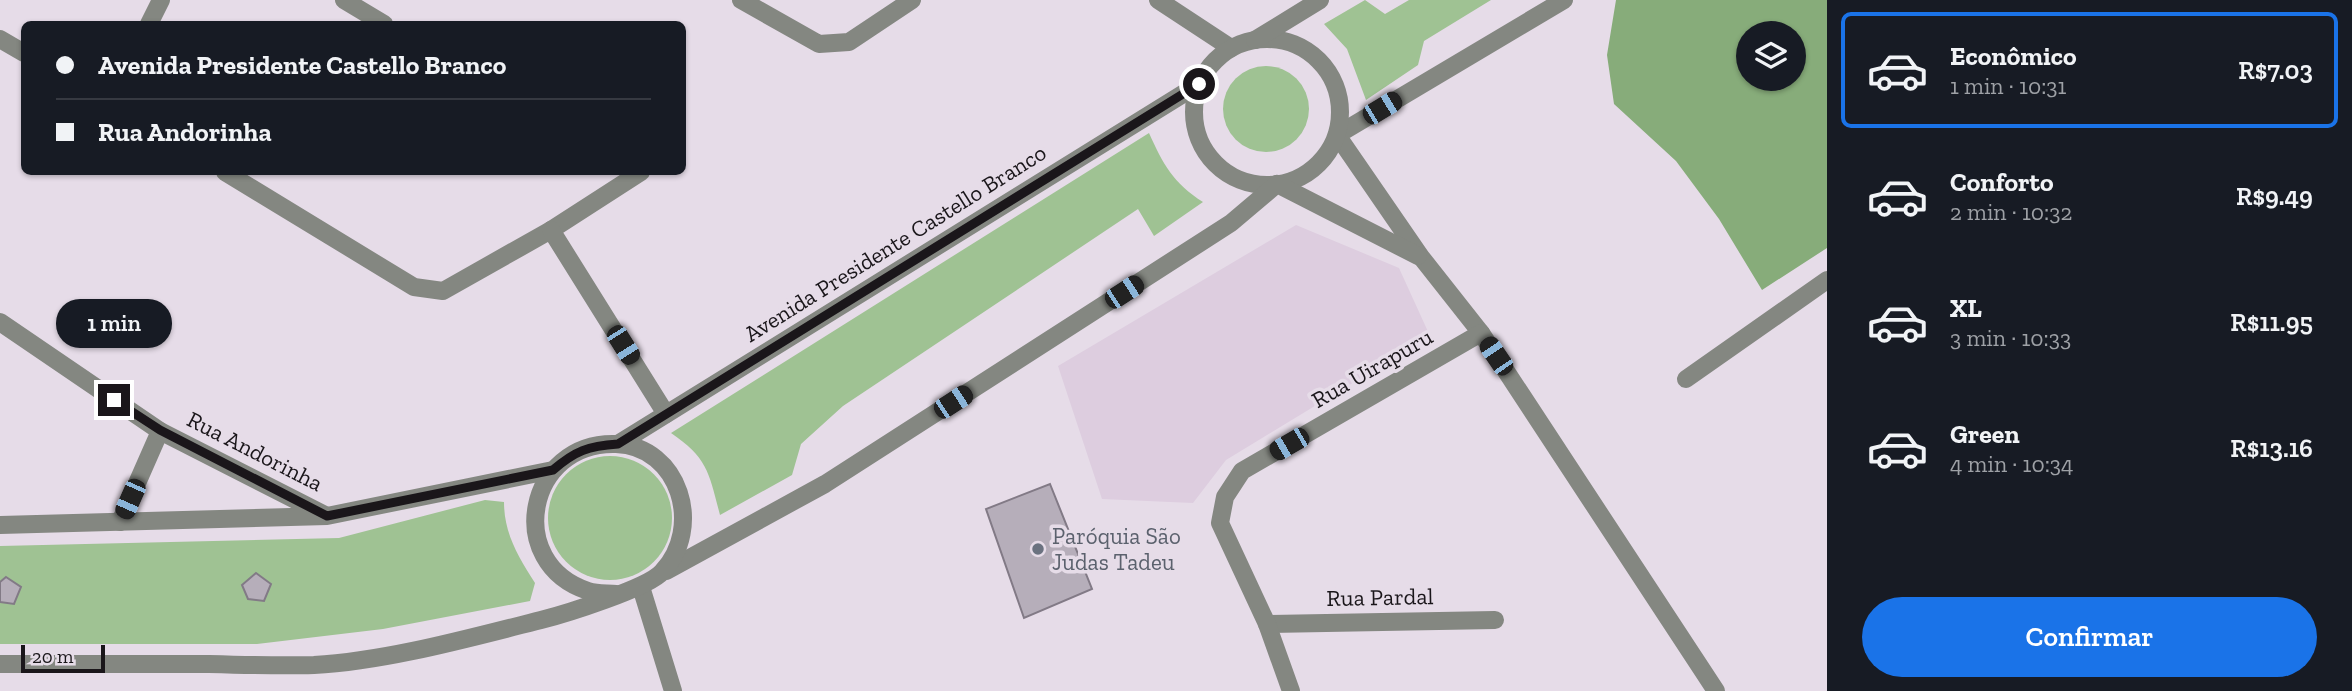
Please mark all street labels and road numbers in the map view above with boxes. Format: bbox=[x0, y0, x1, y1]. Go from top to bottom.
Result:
street label: Avenida Presidente Castello Branco bbox=[739, 138, 1051, 348]
street label: Rua Uirapuru bbox=[1307, 322, 1437, 414]
street label: Rua Andorinha bbox=[182, 405, 328, 497]
street label: Rua Pardal bbox=[1326, 582, 1434, 612]

